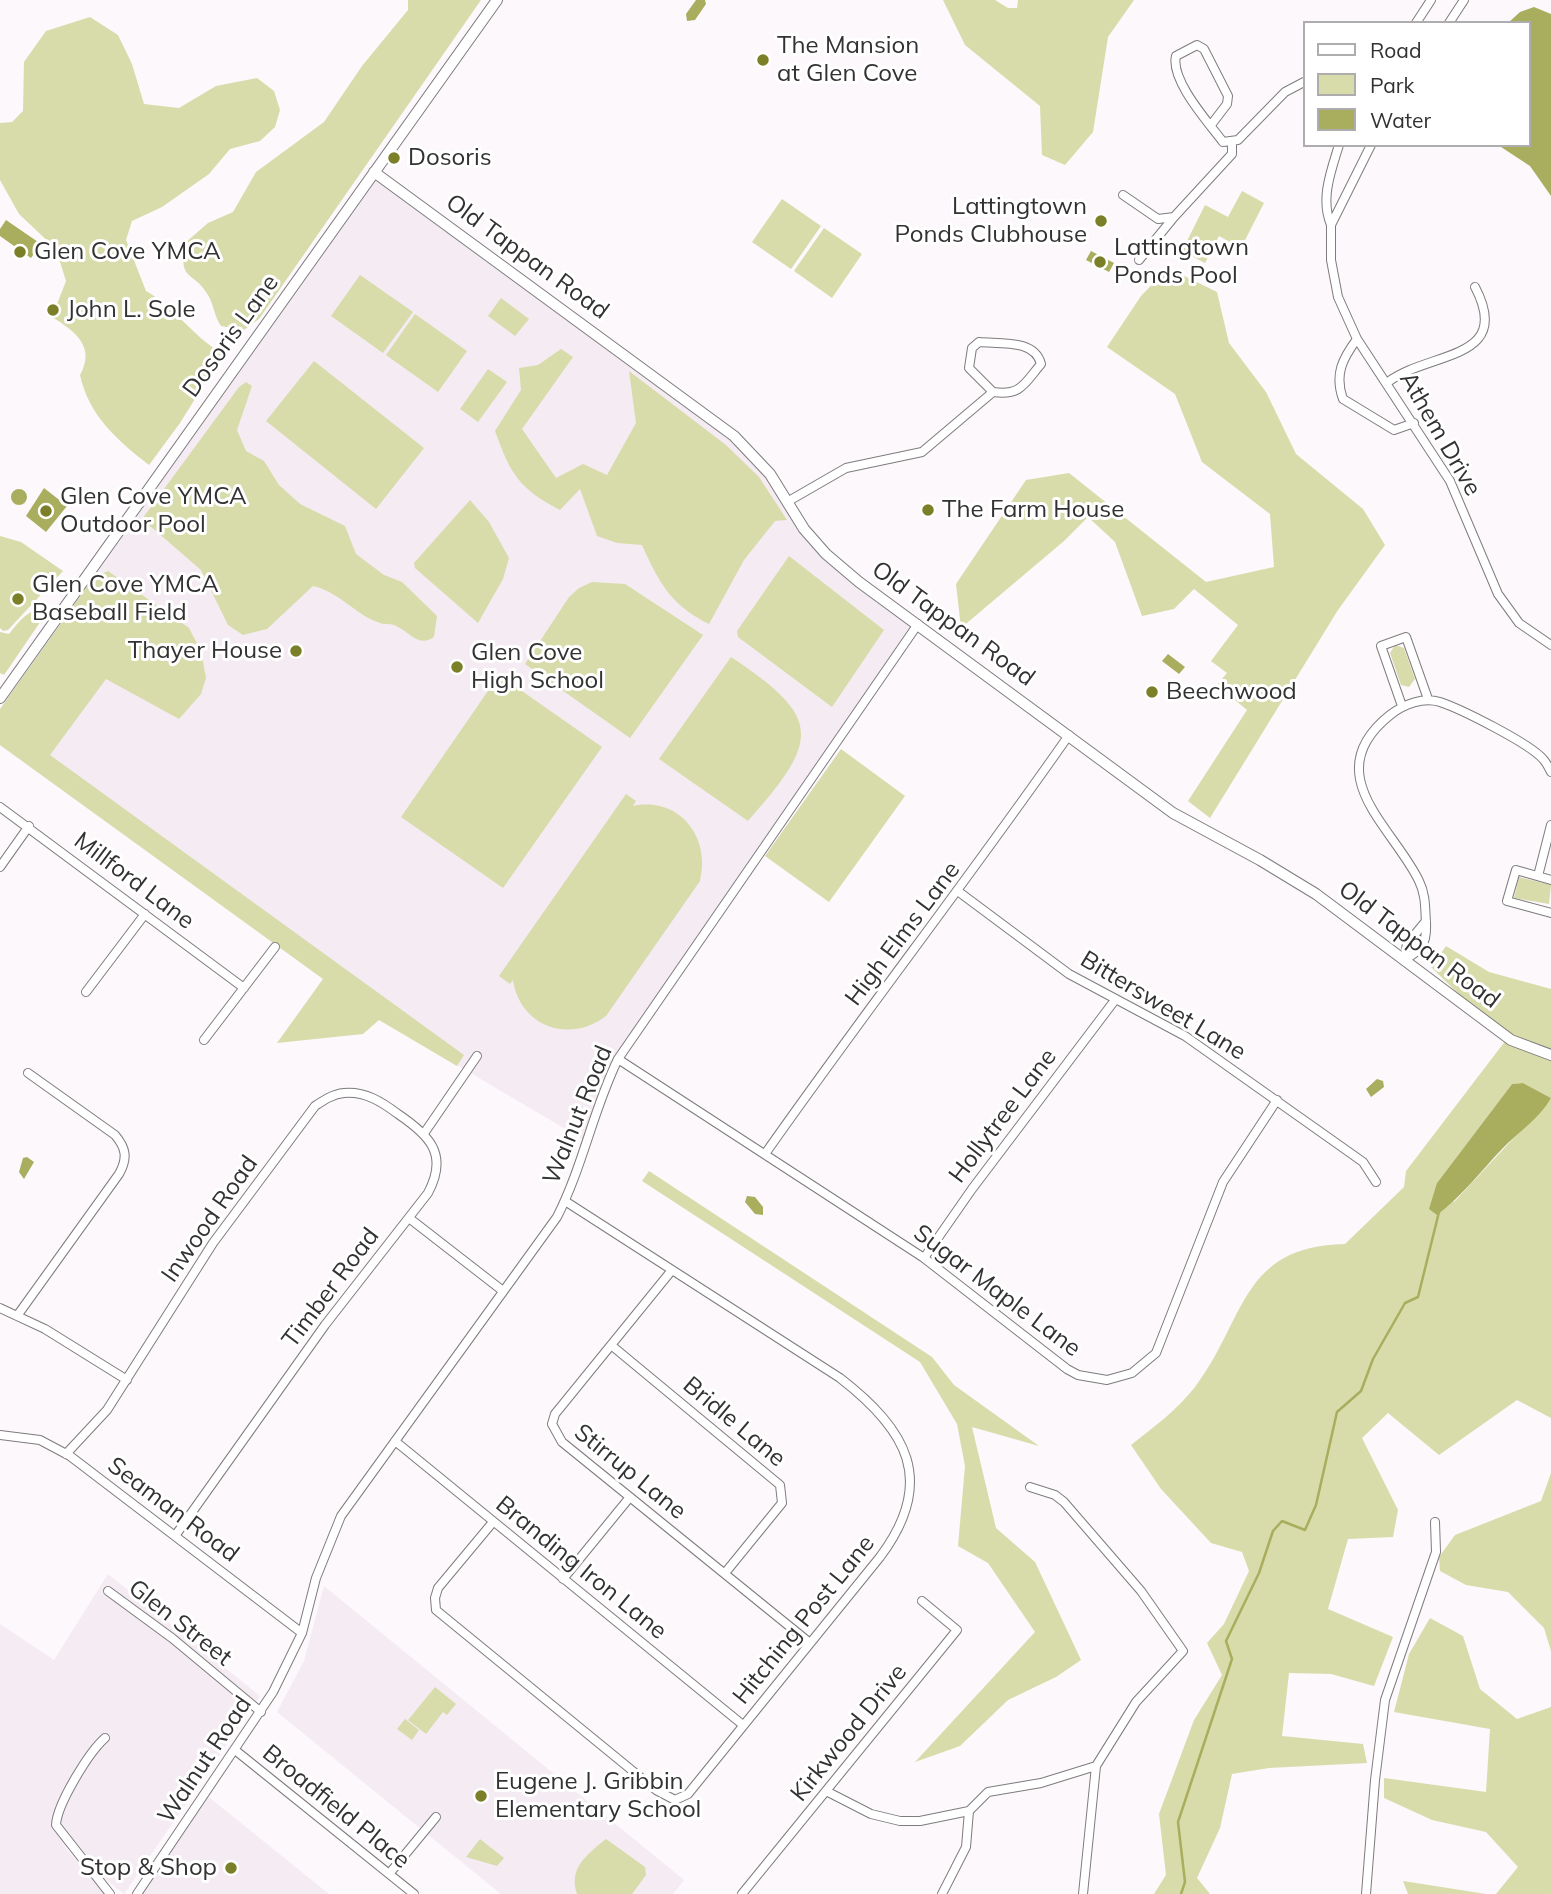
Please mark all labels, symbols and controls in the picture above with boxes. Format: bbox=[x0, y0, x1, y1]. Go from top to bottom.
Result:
legend bbox=[1302, 21, 1530, 147]
place label: The Mansion at Glen Cove bbox=[777, 32, 919, 88]
text: Road bbox=[1370, 37, 1421, 63]
marker: The Mansion at Glen Cove bbox=[755, 52, 771, 68]
text: Park bbox=[1370, 72, 1414, 98]
text: Water bbox=[1370, 107, 1431, 133]
place label: Dosoris bbox=[408, 144, 492, 172]
marker: Dosoris bbox=[386, 150, 402, 166]
street label: Old Tappan Road bbox=[440, 188, 614, 326]
place label: Lattingtown Ponds Clubhouse bbox=[895, 193, 1087, 249]
marker: Lattingtown Ponds Clubhouse bbox=[1093, 213, 1109, 229]
place label: Lattingtown Ponds Pool bbox=[1114, 234, 1249, 290]
place label: Glen Cove YMCA bbox=[34, 238, 221, 266]
marker: Glen Cove YMCA bbox=[12, 244, 28, 260]
marker: Lattingtown Ponds Pool bbox=[1092, 254, 1108, 270]
street label: Dosoris Lane bbox=[177, 269, 285, 403]
place label: John L. Sole bbox=[67, 296, 196, 324]
marker: John L. Sole bbox=[45, 302, 61, 318]
street label: Athem Drive bbox=[1393, 367, 1487, 501]
place label: Glen Cove YMCA Outdoor Pool bbox=[60, 483, 247, 539]
place label: The Farm House bbox=[942, 496, 1124, 524]
marker: The Farm House bbox=[920, 502, 936, 518]
marker: Glen Cove YMCA Outdoor Pool bbox=[38, 503, 54, 519]
street label: Old Tappan Road bbox=[866, 555, 1040, 693]
place label: Glen Cove YMCA Baseball Field bbox=[32, 571, 219, 627]
marker: Glen Cove YMCA Baseball Field bbox=[10, 591, 26, 607]
place label: Thayer House bbox=[128, 637, 282, 665]
place label: Glen Cove High School bbox=[471, 639, 604, 695]
marker: Thayer House bbox=[288, 643, 304, 659]
marker: Glen Cove High School bbox=[449, 659, 465, 675]
place label: Beechwood bbox=[1166, 678, 1297, 706]
marker: Beechwood bbox=[1144, 684, 1160, 700]
street label: Millford Lane bbox=[68, 826, 200, 936]
street label: High Elms Lane bbox=[840, 856, 966, 1012]
street label: Old Tappan Road bbox=[1333, 875, 1505, 1015]
street label: Bittersweet Lane bbox=[1075, 945, 1251, 1067]
street label: Walnut Road bbox=[537, 1042, 619, 1188]
street label: Hollytree Lane bbox=[943, 1043, 1063, 1189]
street label: Inwood Road bbox=[156, 1150, 264, 1288]
street label: Sugar Maple Lane bbox=[908, 1219, 1086, 1363]
street label: Timber Road bbox=[277, 1222, 385, 1354]
street label: Bridle Lane bbox=[677, 1371, 791, 1473]
street label: Stirrup Lane bbox=[568, 1418, 692, 1526]
street label: Seaman Road bbox=[102, 1451, 244, 1569]
street label: Branding Iron Lane bbox=[490, 1490, 672, 1646]
street label: Hitching Post Lane bbox=[727, 1530, 881, 1710]
street label: Glen Street bbox=[123, 1574, 237, 1672]
street label: Kirkwood Drive bbox=[785, 1659, 913, 1807]
street label: Walnut Road bbox=[152, 1691, 258, 1829]
street label: Broadfield Place bbox=[257, 1739, 415, 1875]
place label: Eugene J. Gribbin Elementary School bbox=[495, 1768, 701, 1824]
marker: Eugene J. Gribbin Elementary School bbox=[473, 1788, 489, 1804]
place label: Stop & Shop bbox=[80, 1854, 217, 1882]
marker: Stop & Shop bbox=[223, 1860, 239, 1876]

